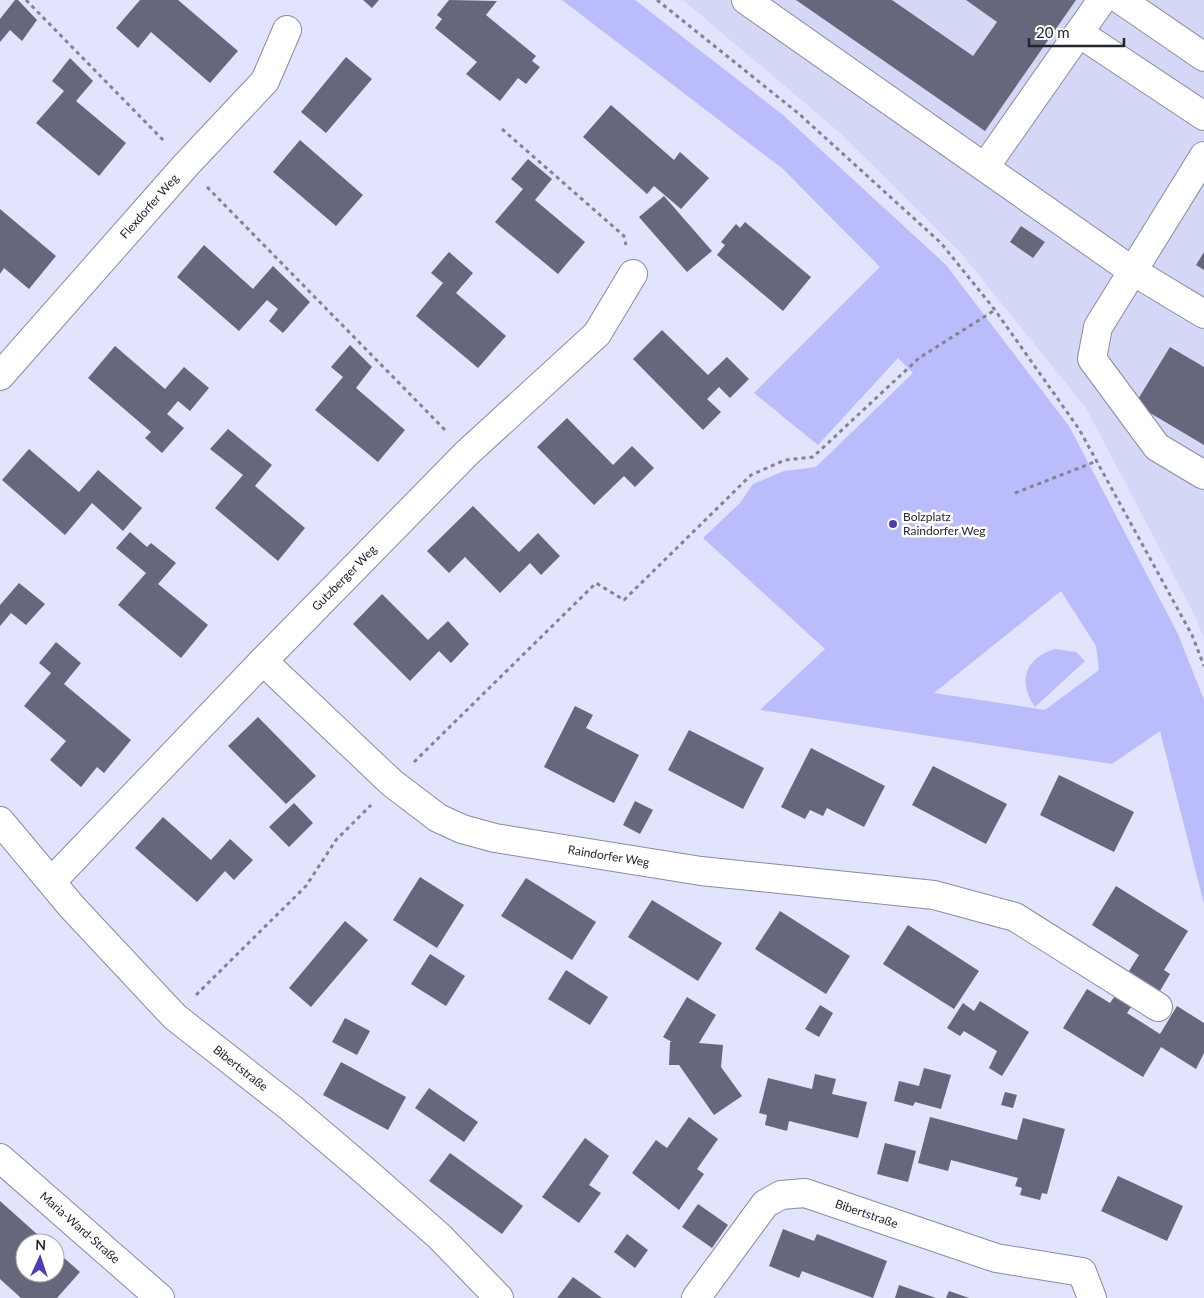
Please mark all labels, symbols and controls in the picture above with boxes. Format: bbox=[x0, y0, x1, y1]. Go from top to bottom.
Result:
scale bar bbox=[1029, 15, 1124, 47]
text: 20 m bbox=[1036, 23, 1070, 41]
street label: Flexdorfer Weg bbox=[117, 171, 182, 242]
place label: Bolzplatz Raindorfer Weg bbox=[903, 509, 986, 538]
marker: Bolzplatz Raindorfer Weg bbox=[887, 518, 899, 530]
street label: Gutzberger Weg bbox=[308, 542, 380, 614]
street label: Raindorfer Weg bbox=[567, 842, 651, 870]
street label: Bibertstraße bbox=[210, 1042, 271, 1094]
street label: Maria-Ward-Straße bbox=[37, 1188, 123, 1267]
street label: Bibertstraße bbox=[833, 1196, 900, 1231]
north arrow bbox=[15, 1233, 65, 1283]
text: N bbox=[35, 1236, 47, 1253]

